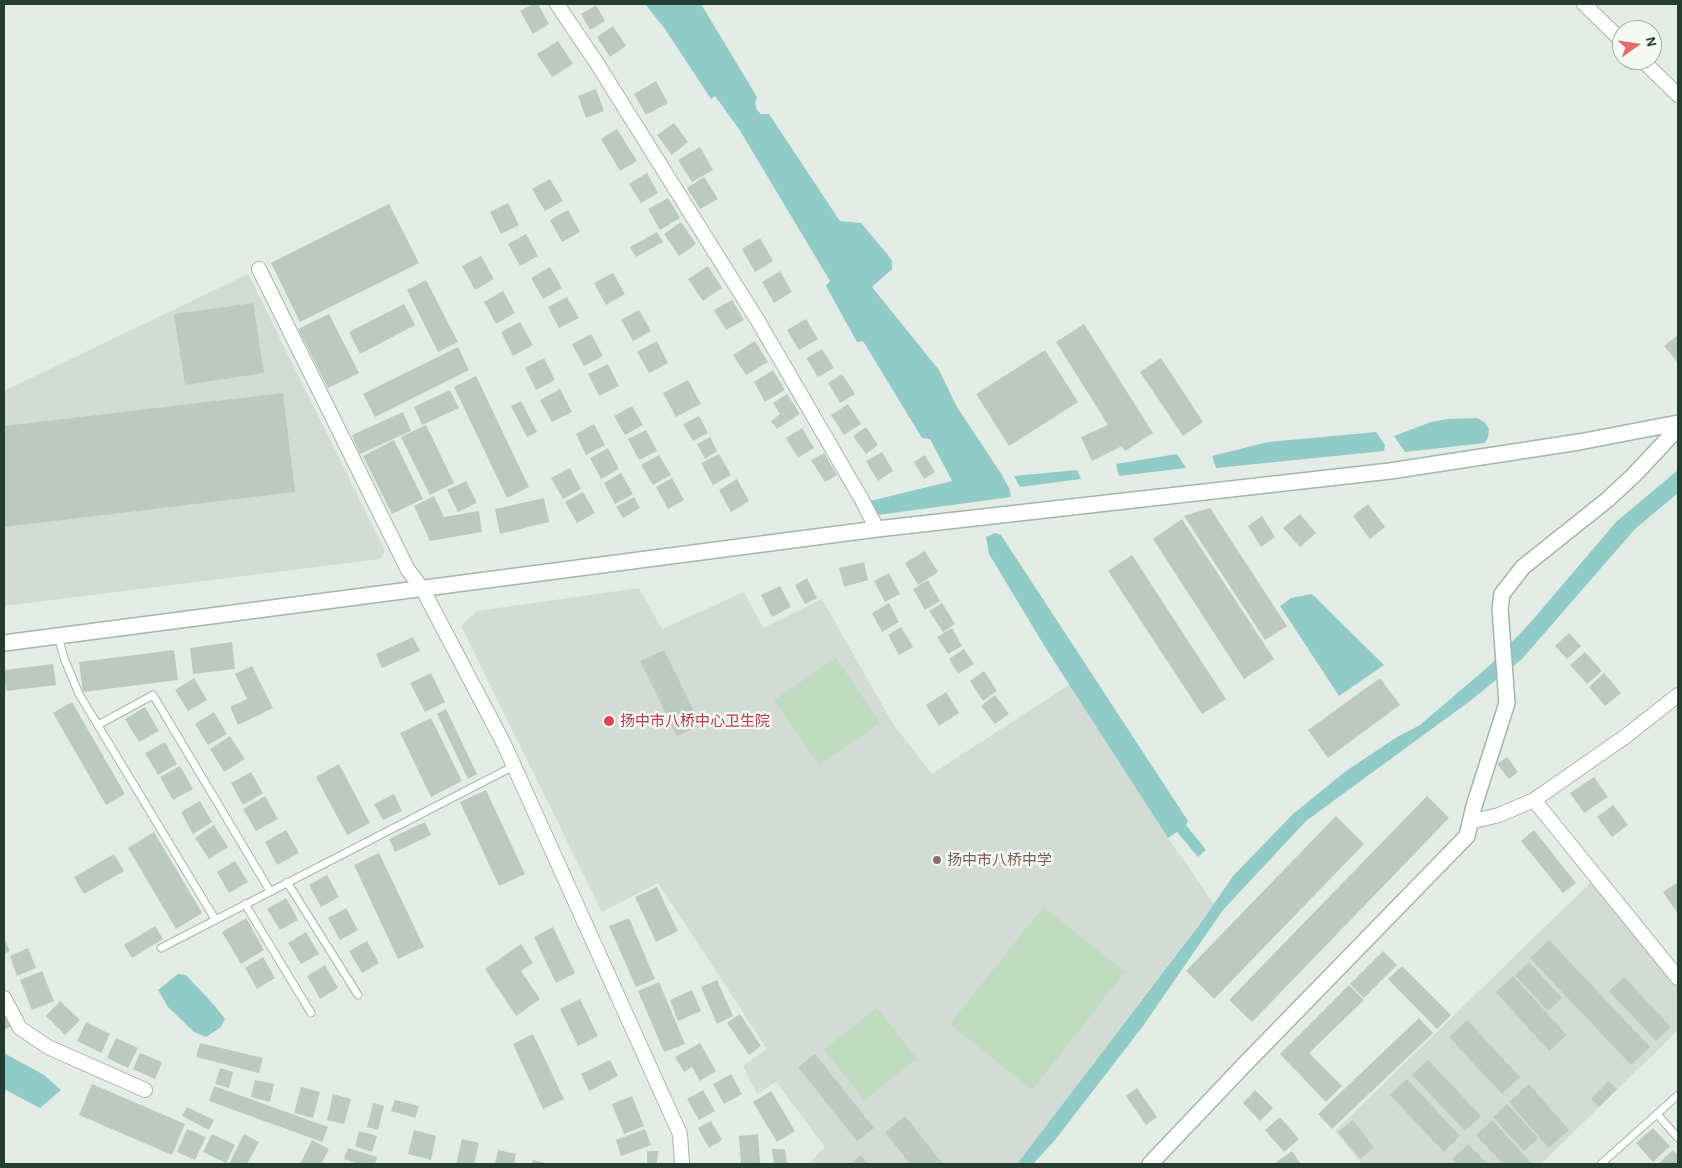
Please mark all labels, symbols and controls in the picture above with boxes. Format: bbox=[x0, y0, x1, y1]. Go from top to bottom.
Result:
north arrow bbox=[1612, 20, 1662, 70]
text: N bbox=[1643, 36, 1659, 48]
place label: 扬中市八桥中心卫生院 bbox=[620, 712, 770, 730]
marker: 扬中市八桥中心卫生院 bbox=[602, 714, 616, 728]
place label: 扬中市八桥中学 bbox=[947, 851, 1052, 869]
marker: 扬中市八桥中学 bbox=[931, 854, 943, 866]

